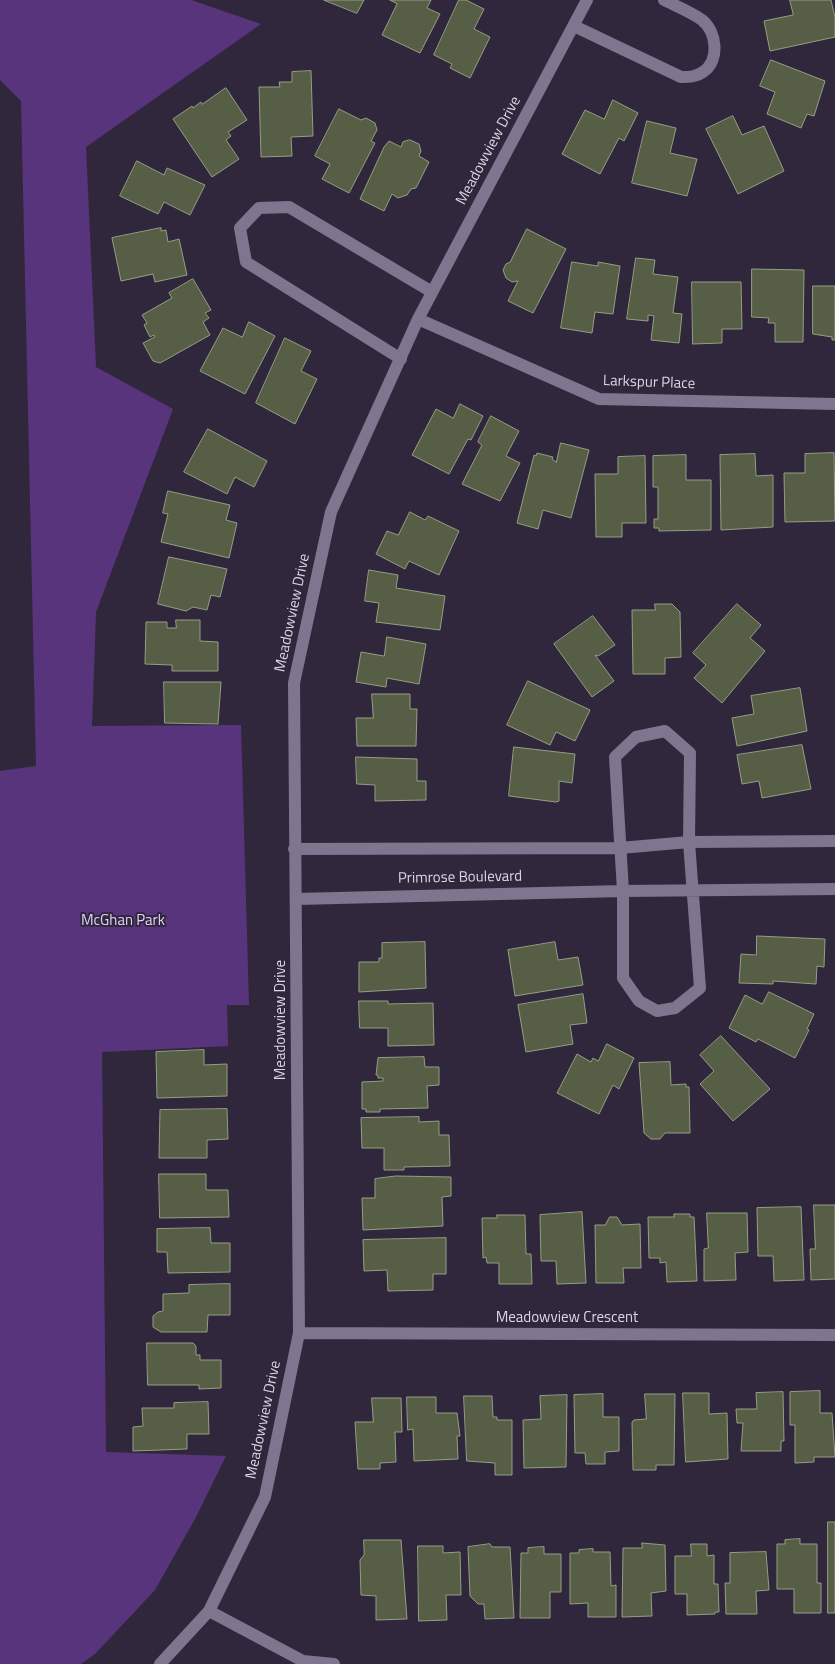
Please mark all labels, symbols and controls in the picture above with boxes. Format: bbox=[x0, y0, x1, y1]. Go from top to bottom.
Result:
street label: Meadowview Drive bbox=[453, 94, 525, 208]
street label: Larkspur Place bbox=[603, 372, 695, 394]
street label: Meadowview Drive bbox=[272, 552, 314, 674]
street label: Primrose Boulevard bbox=[398, 868, 522, 888]
park label: McGhan Park bbox=[81, 912, 165, 930]
street label: Meadowview Drive bbox=[272, 960, 290, 1080]
street label: Meadowview Crescent bbox=[496, 1309, 638, 1327]
street label: Meadowview Drive bbox=[243, 1359, 285, 1481]

